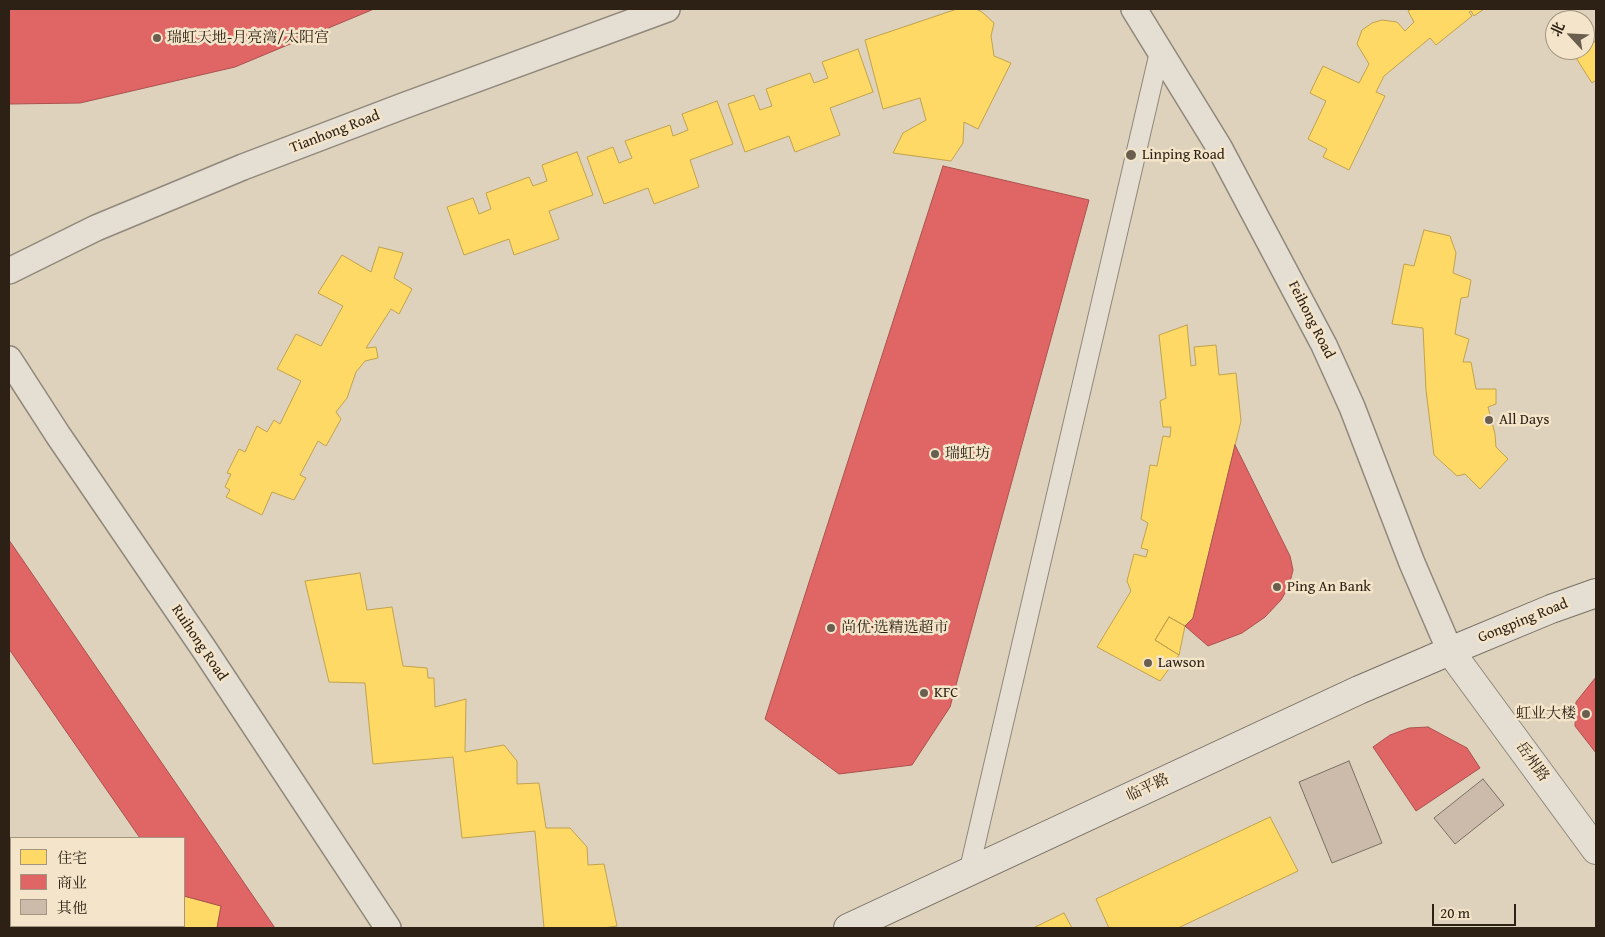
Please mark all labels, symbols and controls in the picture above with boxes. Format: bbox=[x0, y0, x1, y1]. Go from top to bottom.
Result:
north arrow bbox=[1545, 10, 1595, 60]
text: 北 bbox=[1545, 19, 1569, 40]
place label: 瑞虹天地-月亮湾/太阳宫 bbox=[167, 29, 329, 47]
marker: 瑞虹天地-月亮湾/太阳宫 bbox=[151, 32, 163, 44]
street label: Tianhong Road bbox=[288, 107, 382, 157]
place label: Linping Road bbox=[1142, 146, 1225, 164]
marker: Linping Road bbox=[1124, 148, 1138, 162]
street label: Feihong Road bbox=[1284, 278, 1338, 362]
place label: All Days bbox=[1499, 411, 1549, 429]
marker: All Days bbox=[1483, 414, 1495, 426]
place label: 瑞虹坊 bbox=[945, 445, 990, 463]
marker: 瑞虹坊 bbox=[929, 448, 941, 460]
place label: Ping An Bank bbox=[1287, 578, 1371, 596]
marker: Ping An Bank bbox=[1271, 581, 1283, 593]
street label: Gongping Road bbox=[1475, 595, 1571, 647]
street label: Ruihong Road bbox=[167, 602, 231, 684]
place label: 尚优·选精选超市 bbox=[841, 619, 948, 637]
marker: 尚优·选精选超市 bbox=[825, 622, 837, 634]
place label: Lawson bbox=[1158, 654, 1205, 672]
marker: Lawson bbox=[1142, 657, 1154, 669]
place label: KFC bbox=[934, 684, 958, 702]
marker: KFC bbox=[918, 687, 930, 699]
place label: 虹业大楼 bbox=[1516, 705, 1576, 723]
marker: 虹业大楼 bbox=[1580, 708, 1592, 720]
street label: 岳州路 bbox=[1511, 739, 1553, 785]
street label: 临平路 bbox=[1124, 770, 1172, 806]
legend bbox=[10, 837, 185, 927]
text: 住宅 bbox=[57, 847, 87, 868]
text: 商业 bbox=[57, 872, 87, 893]
scale bar bbox=[1435, 894, 1519, 926]
text: 其他 bbox=[57, 897, 87, 918]
text: 20 m bbox=[1440, 902, 1470, 923]

